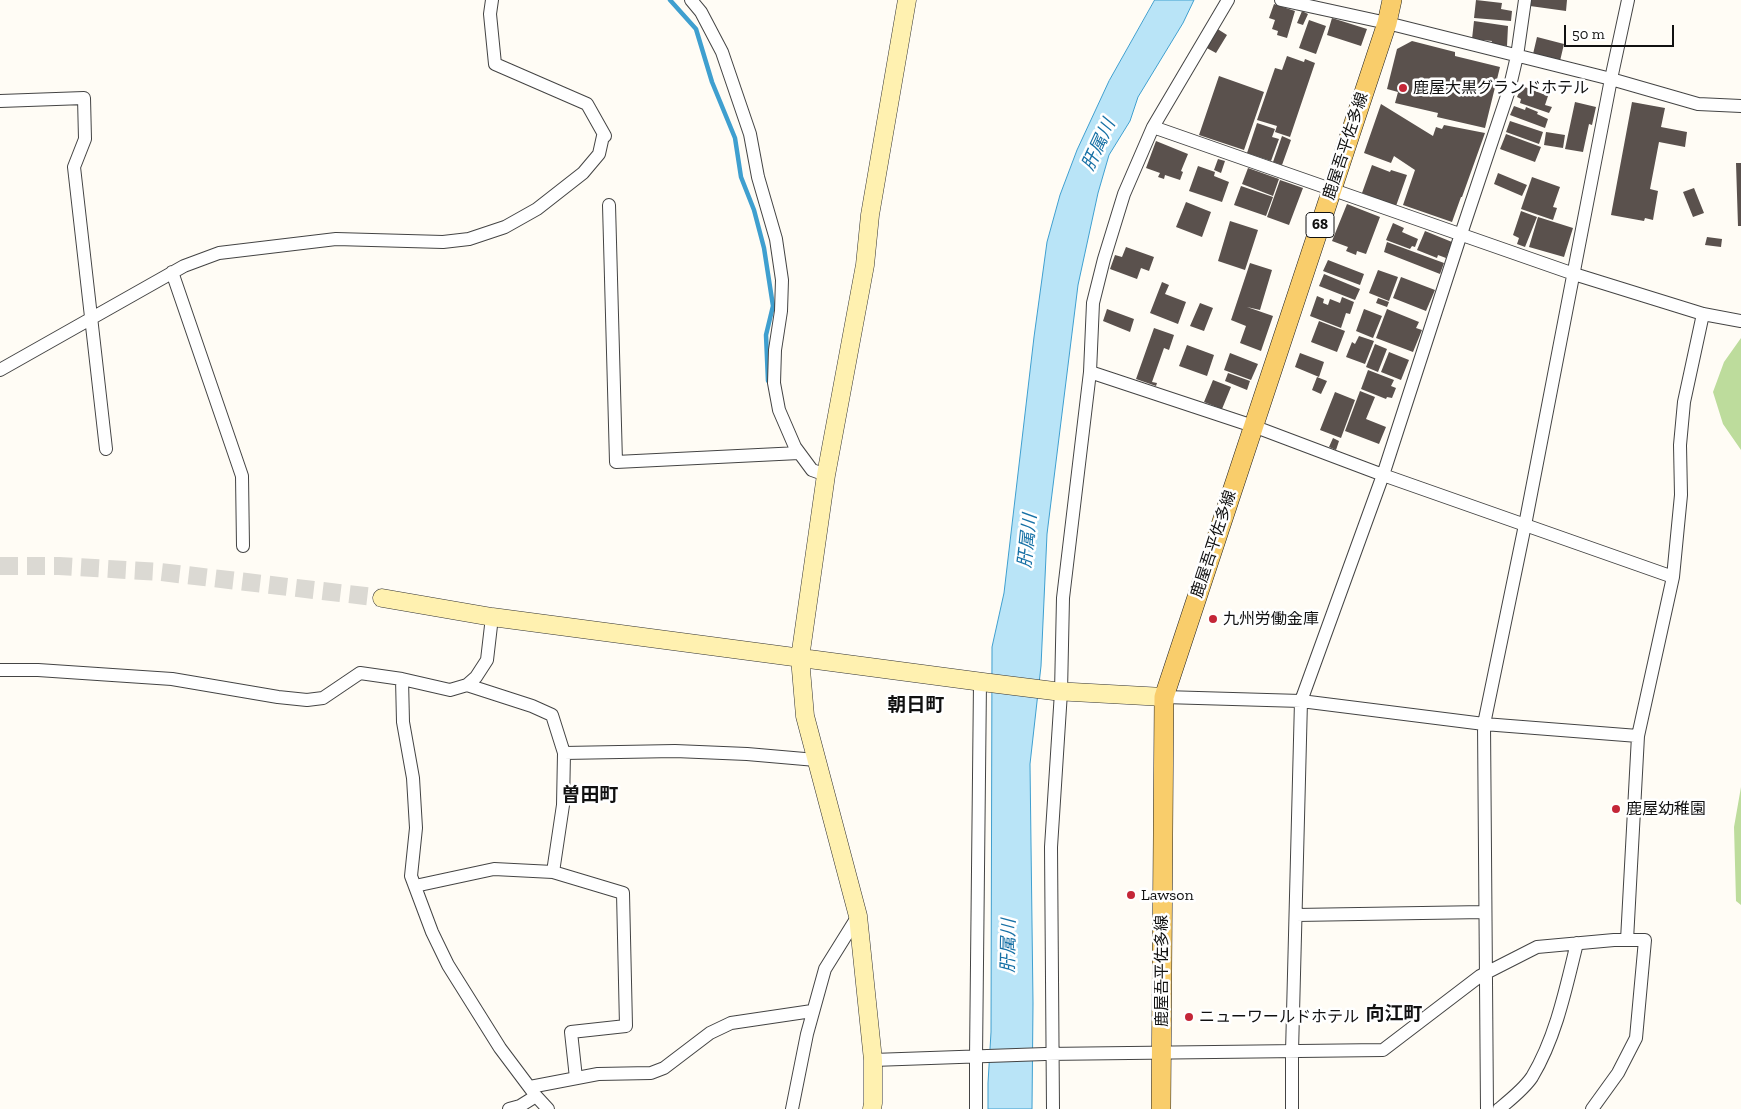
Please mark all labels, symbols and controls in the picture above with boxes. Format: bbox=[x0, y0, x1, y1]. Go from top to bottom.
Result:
scale bar bbox=[1566, 15, 1676, 47]
text: 50 m bbox=[1572, 25, 1605, 43]
place label: 鹿屋大黒グランドホテル bbox=[1413, 78, 1589, 98]
marker: 鹿屋大黒グランドホテル bbox=[1397, 82, 1409, 94]
street label: 鹿屋吾平佐多線 bbox=[1320, 90, 1372, 202]
water label: 肝属川 bbox=[1078, 116, 1120, 174]
road number: 68 bbox=[1306, 212, 1334, 238]
street label: 鹿屋吾平佐多線 bbox=[1188, 488, 1240, 600]
water label: 肝属川 bbox=[1014, 513, 1042, 569]
place label: 九州労働金庫 bbox=[1223, 609, 1319, 629]
marker: 九州労働金庫 bbox=[1207, 613, 1219, 625]
district label: 朝日町 bbox=[888, 695, 944, 717]
district label: 曽田町 bbox=[562, 785, 618, 807]
place label: 鹿屋幼稚園 bbox=[1626, 799, 1706, 819]
marker: 鹿屋幼稚園 bbox=[1610, 803, 1622, 815]
place label: Lawson bbox=[1141, 885, 1194, 905]
marker: Lawson bbox=[1125, 889, 1137, 901]
street label: 鹿屋吾平佐多線 bbox=[1152, 915, 1172, 1027]
water label: 肝属川 bbox=[998, 919, 1020, 973]
district label: 向江町 bbox=[1366, 1004, 1422, 1026]
place label: ニューワールドホテル bbox=[1199, 1007, 1359, 1027]
marker: ニューワールドホテル bbox=[1183, 1011, 1195, 1023]

